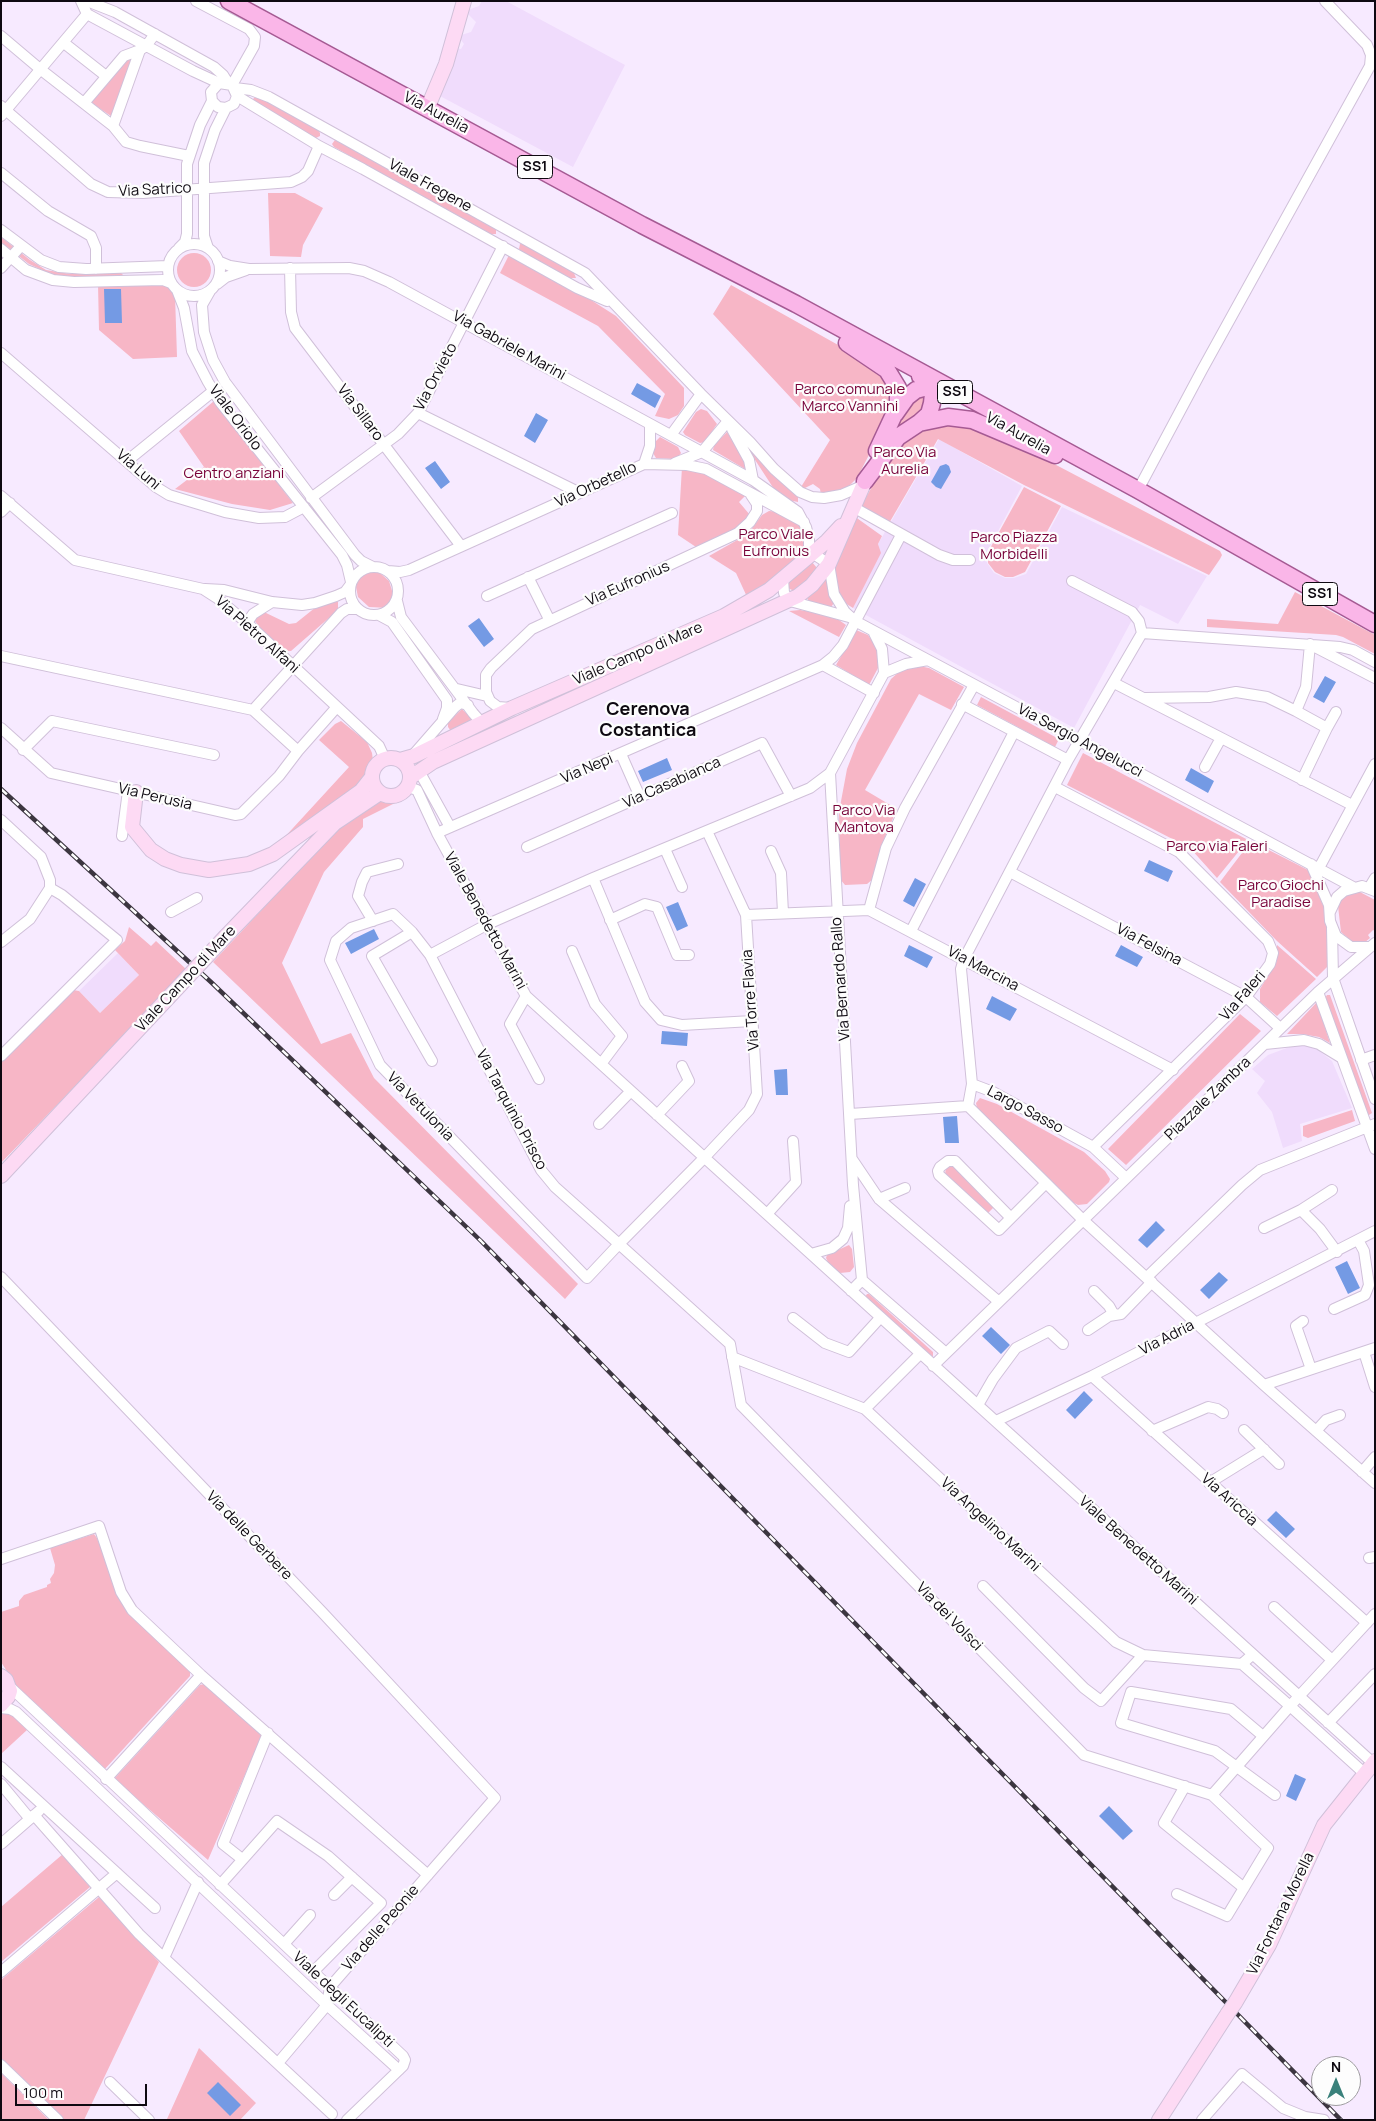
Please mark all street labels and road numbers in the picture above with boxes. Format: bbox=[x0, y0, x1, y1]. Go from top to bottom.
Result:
street label: Via Aurelia bbox=[400, 88, 472, 138]
street label: Viale Fregene bbox=[385, 156, 475, 216]
road number: SS1 bbox=[518, 156, 552, 178]
street label: Via Satrico bbox=[118, 179, 192, 201]
street label: Via Gabriele Marini bbox=[449, 307, 569, 385]
street label: Via Orvieto bbox=[411, 340, 461, 414]
street label: Via Sillaro bbox=[333, 381, 387, 445]
road number: SS1 bbox=[938, 381, 972, 404]
street label: Viale Oriolo bbox=[205, 382, 265, 454]
street label: Via Aurelia bbox=[982, 409, 1054, 459]
street label: Via Luni bbox=[112, 446, 164, 494]
street label: Via Orbetello bbox=[552, 458, 640, 512]
street label: Via Eufronius bbox=[583, 558, 673, 610]
road number: SS1 bbox=[1302, 582, 1338, 606]
street label: Via Pietro Alfani bbox=[211, 593, 303, 677]
street label: Viale Campo di Mare bbox=[571, 619, 705, 689]
street label: Via Sergio Angelucci bbox=[1014, 700, 1146, 782]
street label: Via Nepi bbox=[558, 750, 616, 788]
street label: Via Casabianca bbox=[620, 753, 724, 813]
street label: Via Perusia bbox=[116, 780, 194, 814]
street label: Viale Benedetto Marini bbox=[440, 849, 530, 993]
street label: Via Bernardo Rallo bbox=[828, 917, 854, 1041]
street label: Via Felsina bbox=[1113, 920, 1185, 970]
street label: Viale Campo di Mare bbox=[132, 922, 240, 1036]
street label: Via Marcina bbox=[944, 943, 1022, 995]
street label: Via Torre Flavia bbox=[738, 949, 764, 1051]
street label: Via Faleri bbox=[1216, 967, 1270, 1025]
street label: Via Tarquinio Prisco bbox=[472, 1047, 550, 1173]
street label: Piazzale Zambra bbox=[1161, 1053, 1255, 1145]
street label: Via Vetulonia bbox=[383, 1069, 457, 1145]
street label: Largo Sasso bbox=[984, 1082, 1066, 1138]
street label: Via Adria bbox=[1137, 1317, 1197, 1359]
street label: Via Ariccia bbox=[1197, 1470, 1261, 1530]
street label: Via Angelino Marini bbox=[936, 1474, 1044, 1576]
street label: Via delle Gerbere bbox=[202, 1488, 296, 1584]
street label: Viale Benedetto Marini bbox=[1075, 1493, 1201, 1609]
street label: Via dei Volsci bbox=[912, 1579, 986, 1655]
street label: Via Fontana Morella bbox=[1244, 1850, 1318, 1978]
street label: Via delle Peonie bbox=[339, 1881, 423, 1975]
street label: Viale degli Eucalipti bbox=[289, 1948, 397, 2052]

